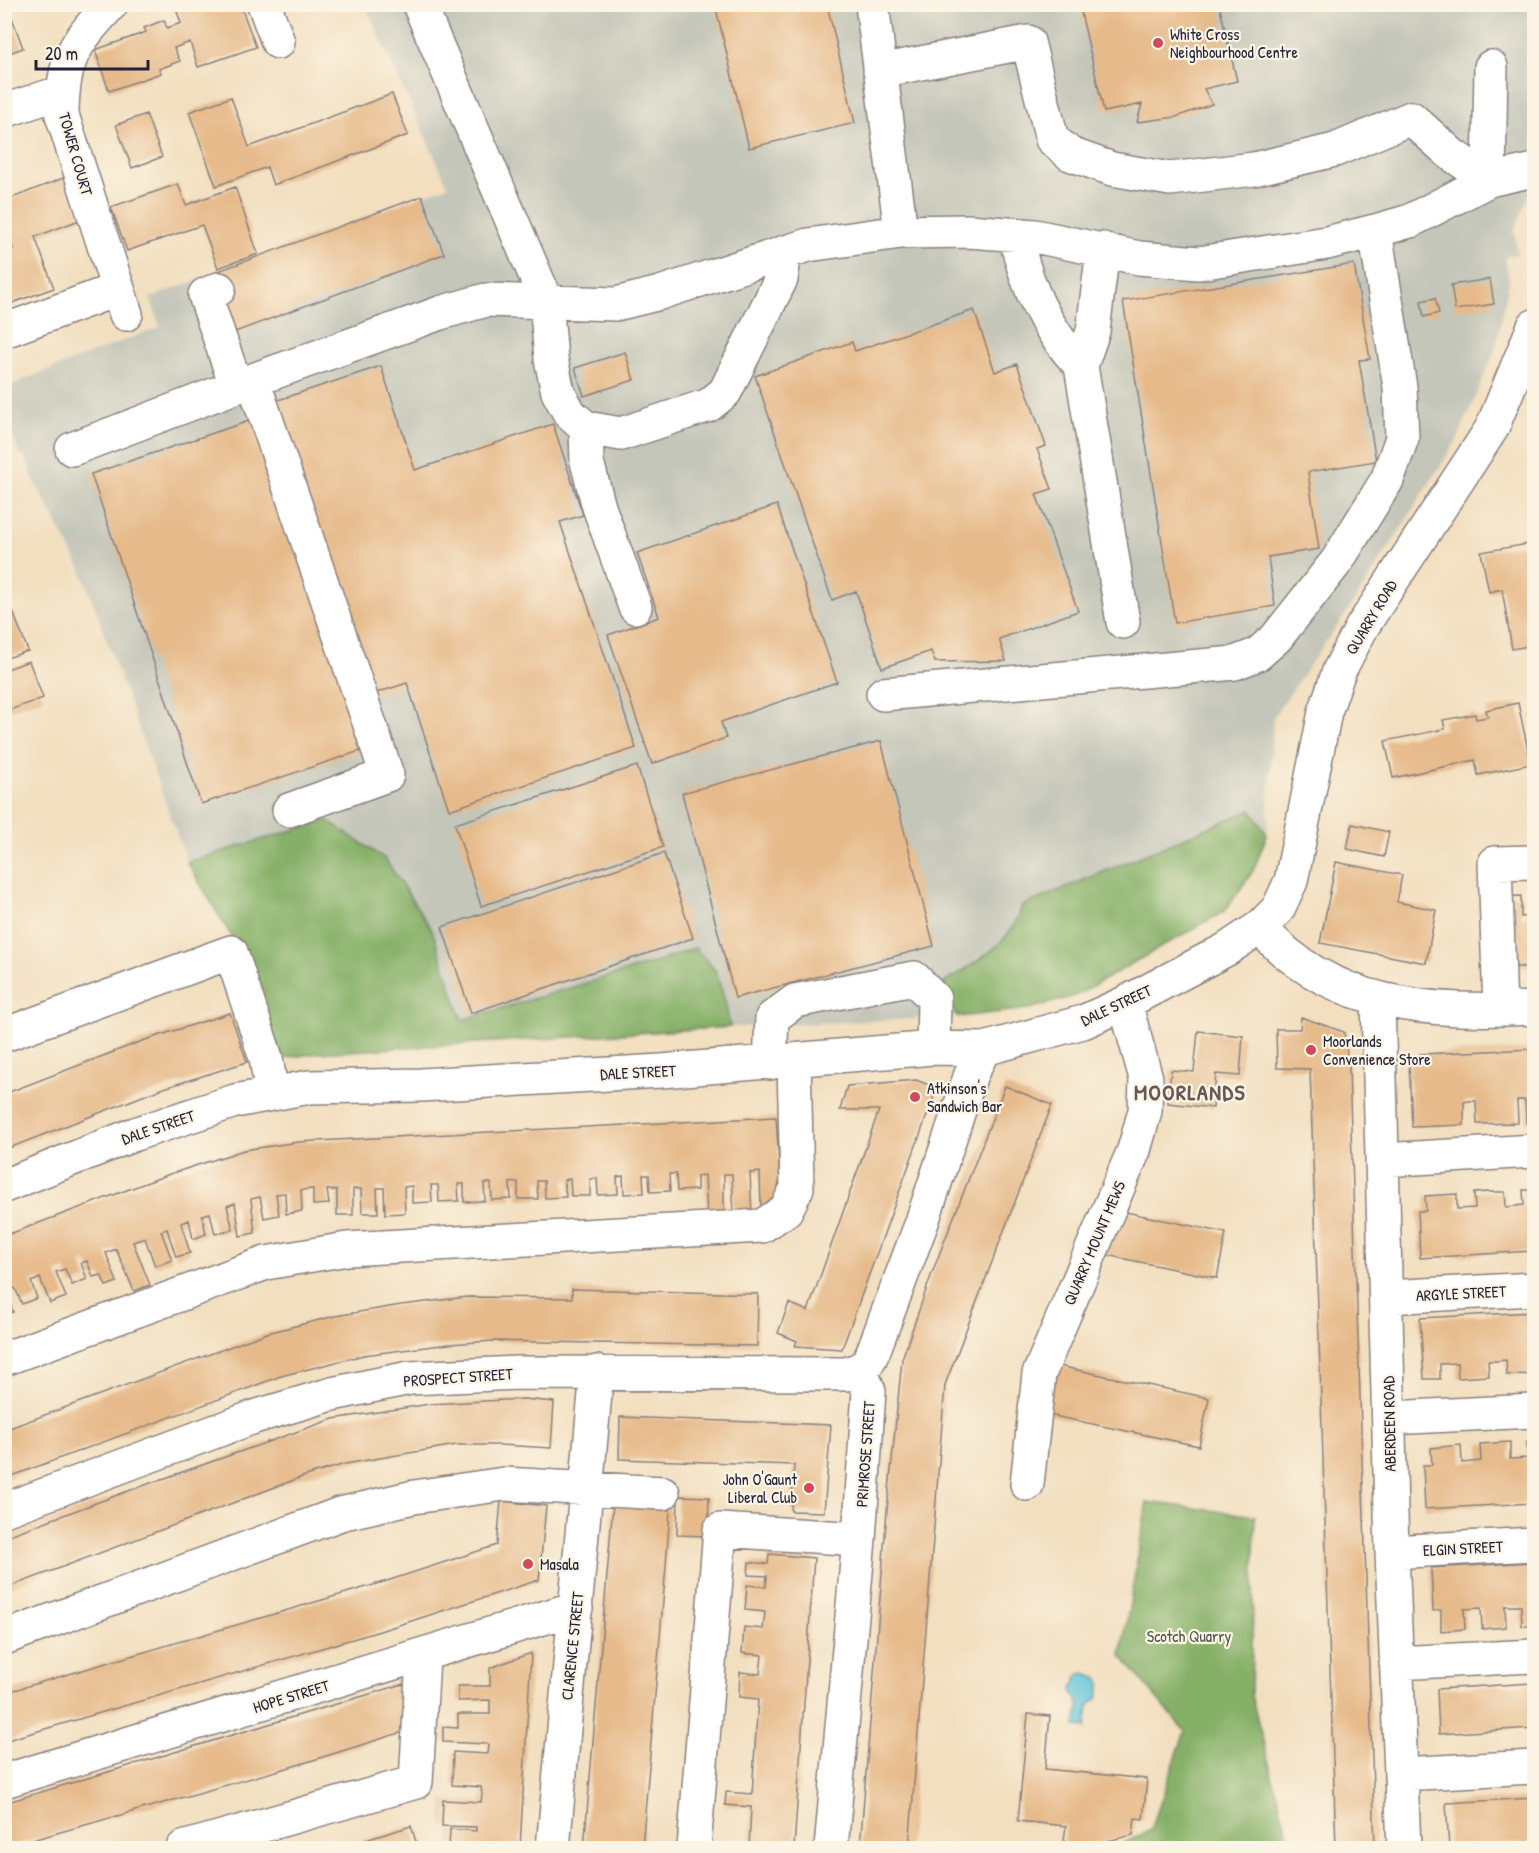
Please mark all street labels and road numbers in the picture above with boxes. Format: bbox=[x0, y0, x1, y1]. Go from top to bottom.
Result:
street label: TOWER COURT bbox=[54, 110, 98, 199]
street label: QUARRY ROAD bbox=[1340, 575, 1402, 659]
street label: DALE STREET bbox=[1077, 979, 1155, 1031]
street label: DALE STREET bbox=[600, 1059, 677, 1085]
street label: DALE STREET bbox=[119, 1104, 198, 1150]
street label: QUARRY MOUNT MEWS bbox=[1058, 1177, 1130, 1309]
street label: ARGYLE STREET bbox=[1415, 1280, 1507, 1306]
street label: PROSPECT STREET bbox=[403, 1362, 514, 1392]
street label: ABERDEEN ROAD bbox=[1377, 1376, 1401, 1472]
street label: PRIMROSE STREET bbox=[850, 1400, 880, 1508]
street label: ELGIN STREET bbox=[1422, 1535, 1504, 1561]
street label: CLARENCE STREET bbox=[555, 1590, 589, 1701]
street label: HOPE STREET bbox=[250, 1674, 332, 1718]

